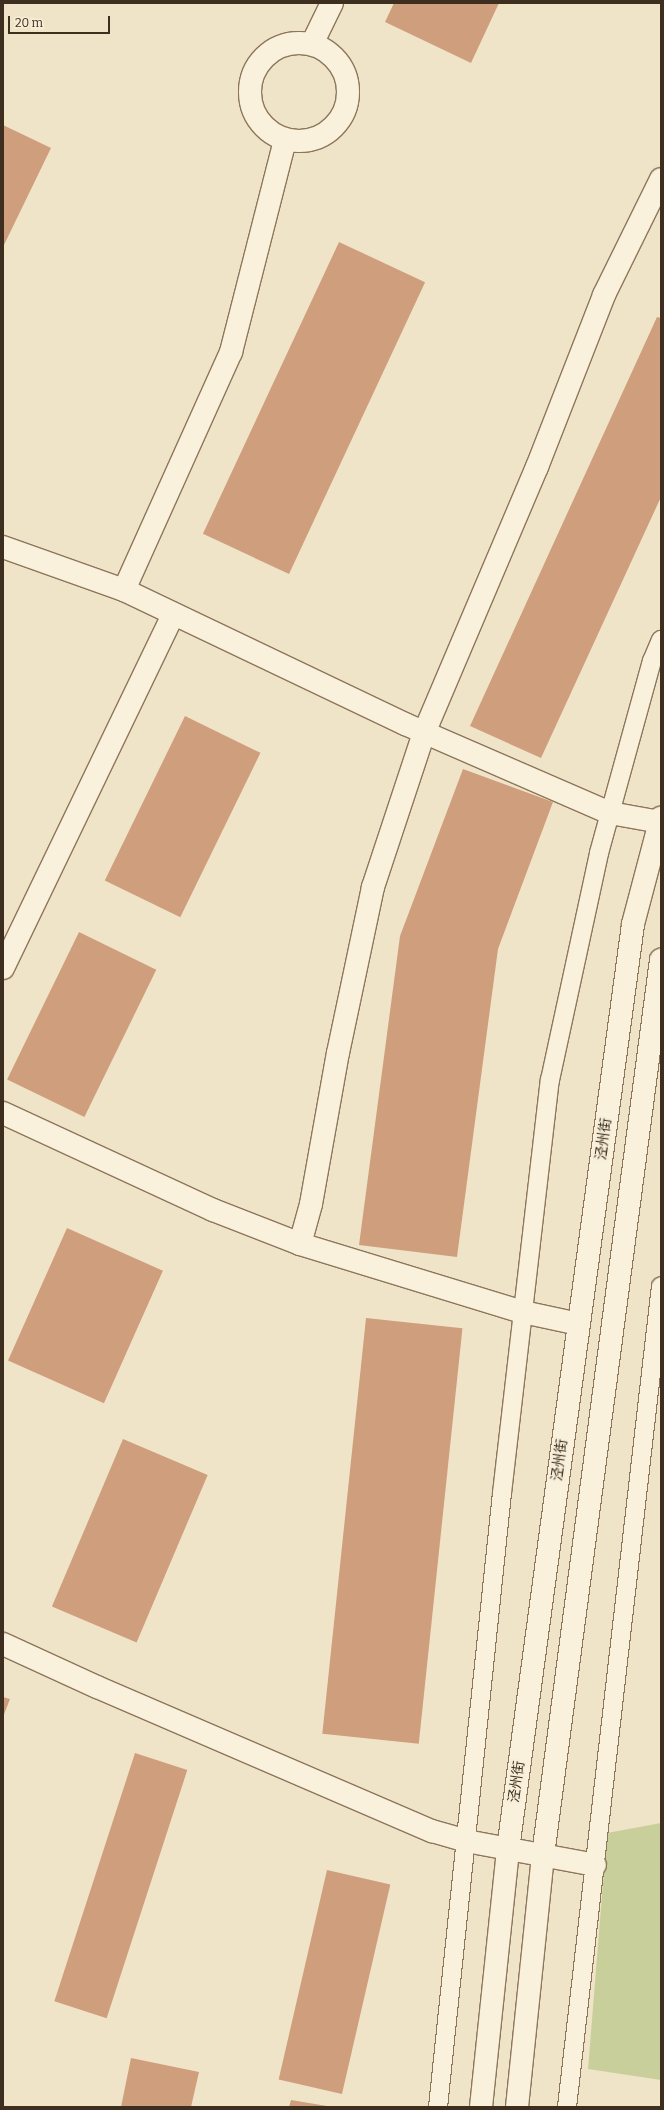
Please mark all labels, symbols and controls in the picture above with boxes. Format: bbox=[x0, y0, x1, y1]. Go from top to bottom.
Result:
scale bar bbox=[10, 8, 112, 34]
text: 20 m bbox=[15, 16, 43, 30]
street label: 泾州街 bbox=[593, 1117, 615, 1161]
street label: 泾州街 bbox=[549, 1438, 571, 1482]
street label: 泾州街 bbox=[506, 1760, 528, 1804]

